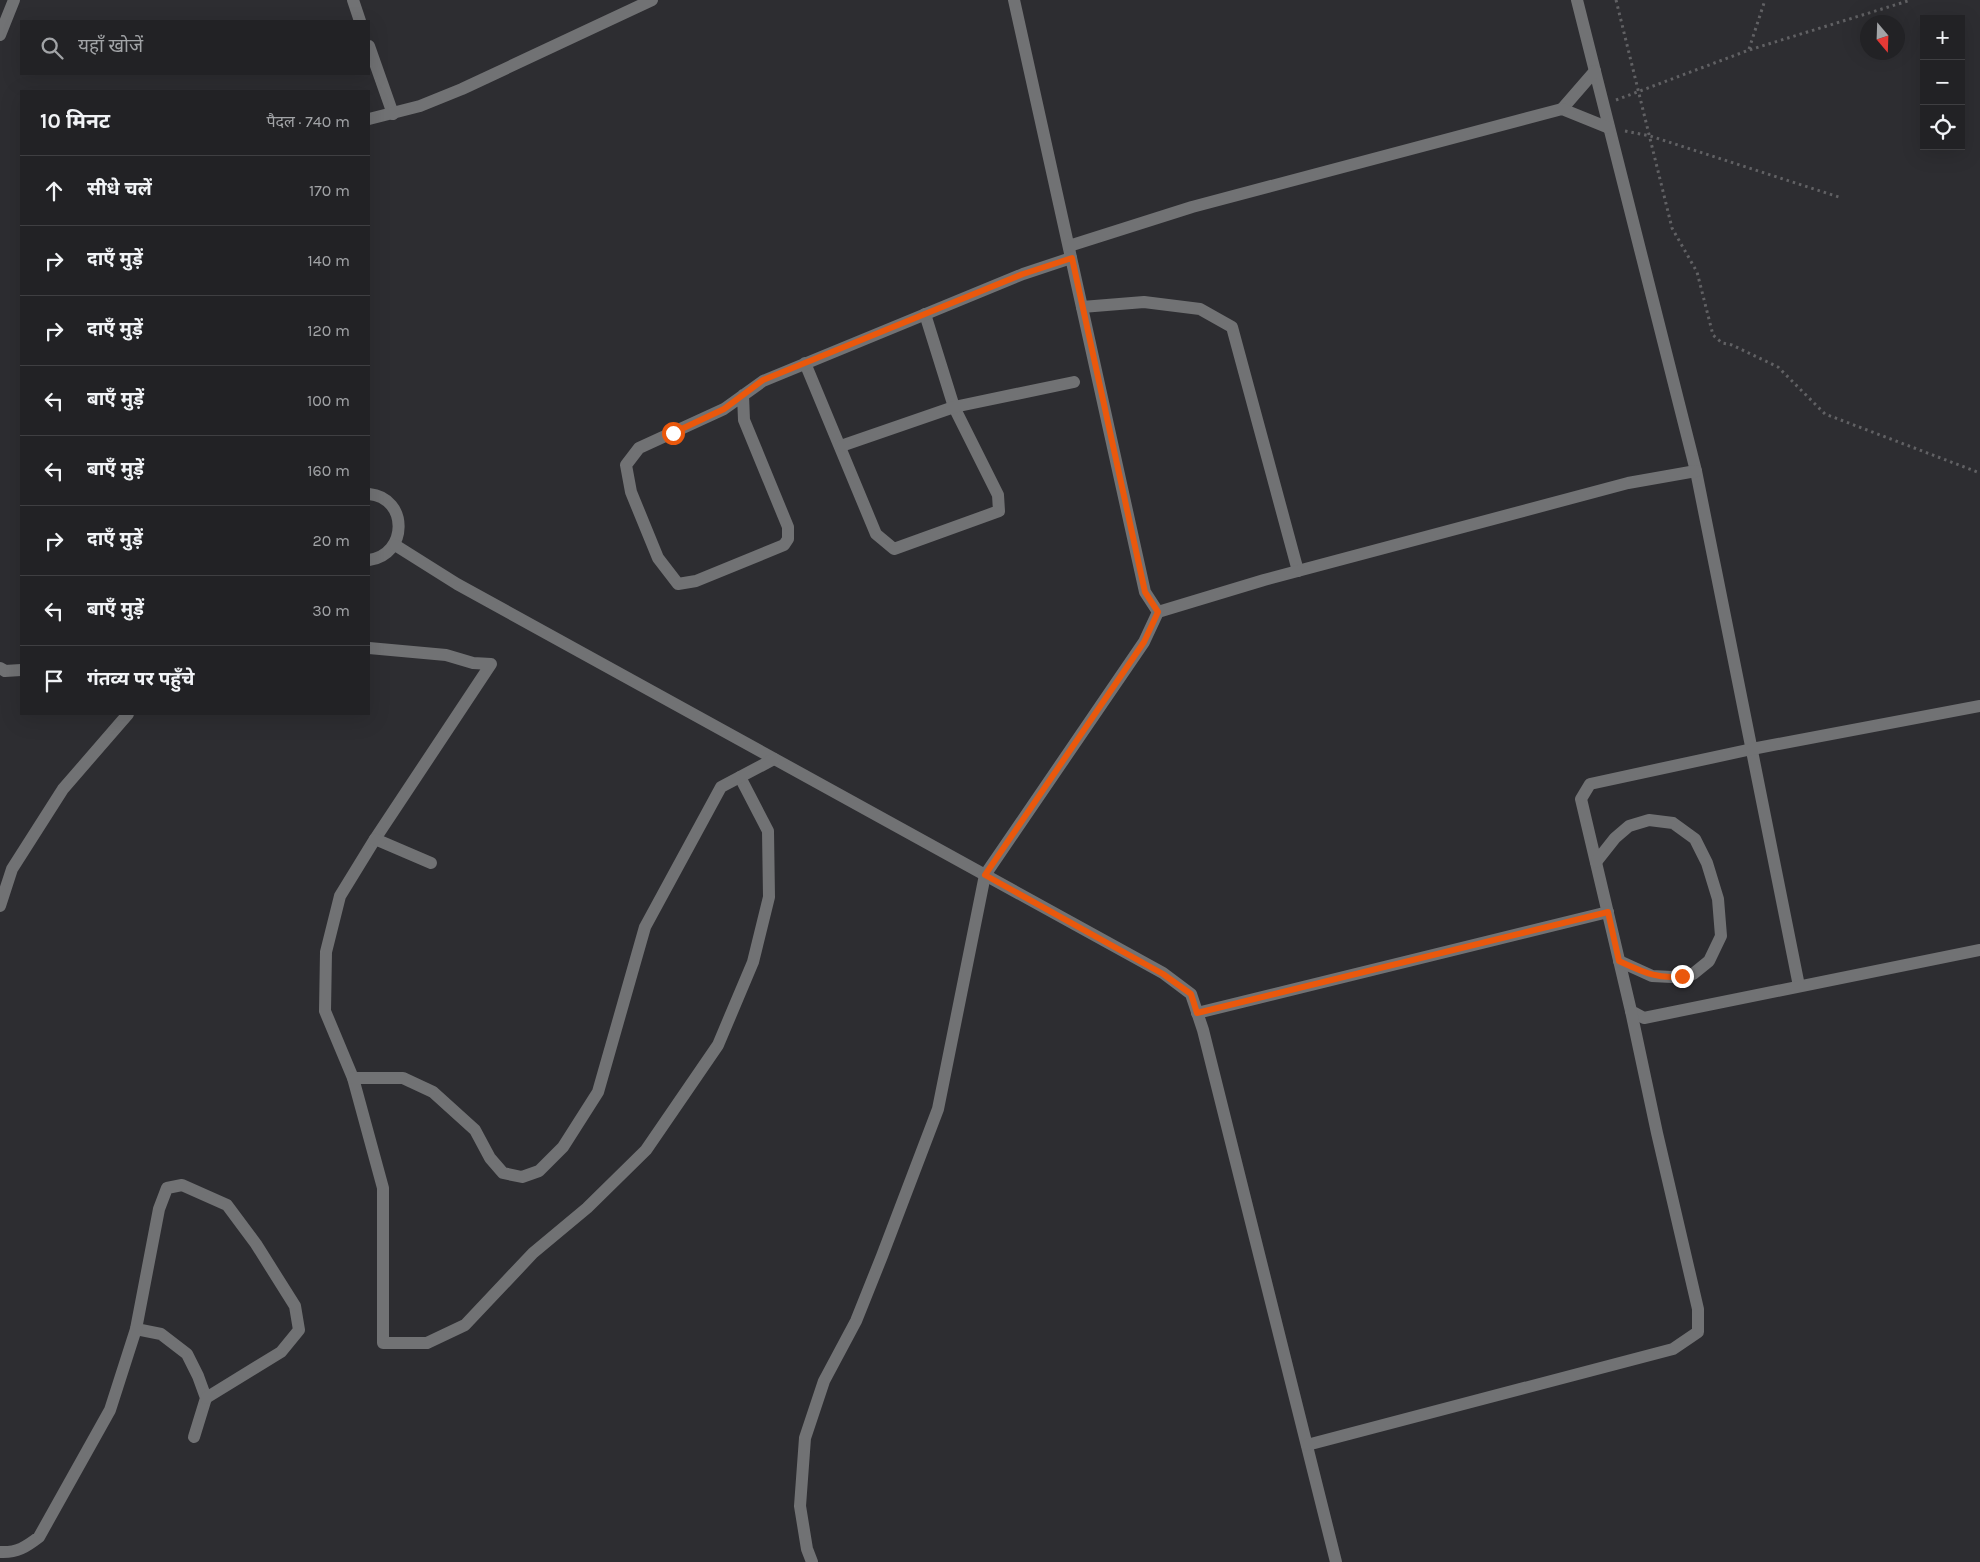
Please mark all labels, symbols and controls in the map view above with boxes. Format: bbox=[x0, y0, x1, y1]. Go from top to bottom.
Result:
north arrow bbox=[1860, 15, 1905, 60]
map controls bbox=[1920, 15, 1965, 150]
button: + bbox=[1920, 15, 1965, 60]
search box bbox=[20, 20, 370, 75]
icon: search bbox=[38, 34, 66, 62]
text: यहाँ खोजें bbox=[78, 35, 143, 57]
button: − bbox=[1920, 60, 1965, 105]
button: locate bbox=[1920, 105, 1965, 150]
text: 10 मिनट bbox=[40, 109, 110, 133]
text: पैदल · 740 m bbox=[266, 112, 350, 131]
icon: ahead bbox=[40, 177, 68, 205]
text: सीधे चलें bbox=[87, 178, 152, 200]
text: 170 m bbox=[309, 181, 350, 200]
icon: right bbox=[40, 247, 68, 275]
text: दाएँ मुड़ें bbox=[87, 248, 143, 270]
text: 140 m bbox=[308, 251, 350, 270]
icon: right bbox=[40, 317, 68, 345]
text: दाएँ मुड़ें bbox=[87, 318, 143, 340]
text: 120 m bbox=[307, 321, 350, 340]
icon: left bbox=[40, 387, 68, 415]
text: बाएँ मुड़ें bbox=[87, 388, 144, 410]
text: 100 m bbox=[307, 391, 350, 410]
route start bbox=[662, 422, 685, 445]
icon: left bbox=[40, 457, 68, 485]
text: बाएँ मुड़ें bbox=[87, 458, 144, 480]
text: 160 m bbox=[307, 461, 350, 480]
icon: right bbox=[40, 527, 68, 555]
text: दाएँ मुड़ें bbox=[87, 528, 143, 550]
text: 20 m bbox=[312, 531, 350, 550]
icon: left bbox=[40, 597, 68, 625]
text: बाएँ मुड़ें bbox=[87, 598, 144, 620]
text: 30 m bbox=[312, 601, 350, 620]
icon: arrive bbox=[40, 667, 68, 695]
text: गंतव्य पर पहुँचे bbox=[87, 668, 194, 690]
route end bbox=[1671, 965, 1694, 988]

